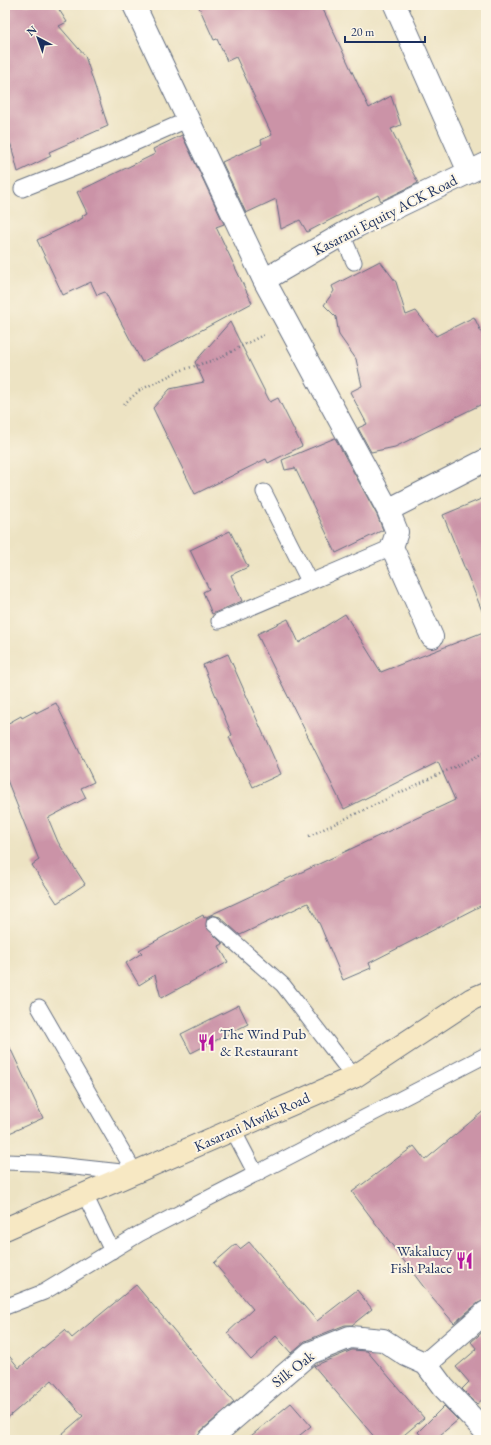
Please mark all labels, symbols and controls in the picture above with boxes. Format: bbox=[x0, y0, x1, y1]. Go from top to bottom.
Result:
north arrow bbox=[18, 18, 58, 58]
scale bar bbox=[345, 18, 425, 44]
text: N bbox=[23, 22, 39, 39]
text: 20 m bbox=[351, 24, 375, 40]
street label: Kasarani Equity ACK Road bbox=[309, 170, 461, 259]
place label: The Wind Pub & Restaurant bbox=[220, 1024, 306, 1060]
restaurant icon: The Wind Pub & Restaurant bbox=[197, 1033, 217, 1053]
street label: Kasarani Mwiki Road bbox=[191, 1087, 313, 1156]
place label: Wakalucy Fish Palace bbox=[390, 1241, 452, 1277]
restaurant icon: Wakalucy Fish Palace bbox=[455, 1250, 475, 1270]
street label: Silk Oak bbox=[268, 1346, 319, 1391]

